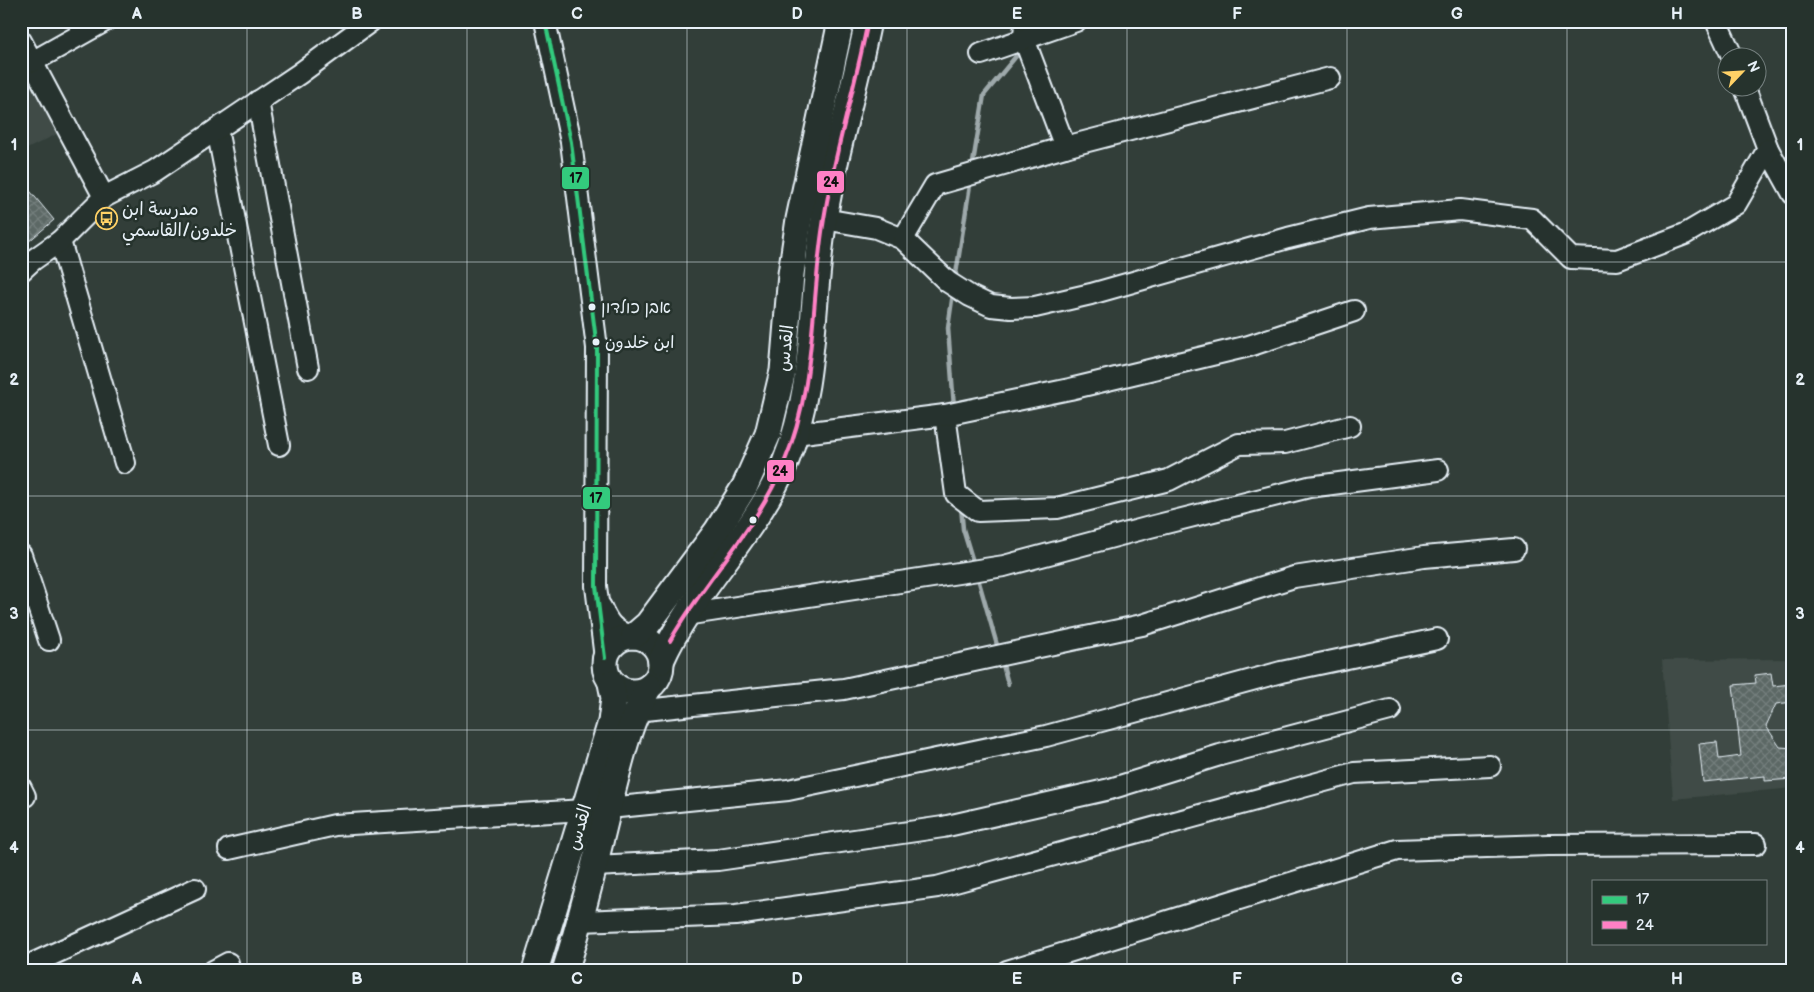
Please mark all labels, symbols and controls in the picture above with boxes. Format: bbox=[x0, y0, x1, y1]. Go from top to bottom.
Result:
text: A bbox=[131, 5, 142, 24]
text: B bbox=[351, 5, 363, 24]
text: C bbox=[571, 5, 583, 24]
text: D bbox=[791, 5, 803, 24]
text: E bbox=[1012, 5, 1022, 24]
text: F bbox=[1232, 5, 1242, 24]
text: G bbox=[1451, 5, 1463, 24]
text: H bbox=[1671, 5, 1683, 24]
north arrow bbox=[1716, 48, 1766, 98]
text: N bbox=[1743, 58, 1763, 75]
text: 1 bbox=[11, 136, 17, 155]
text: 1 bbox=[1797, 136, 1803, 155]
line badge: 17 bbox=[561, 166, 590, 190]
text: 17 bbox=[569, 170, 583, 187]
line badge: 24 bbox=[816, 170, 845, 194]
text: 24 bbox=[823, 174, 840, 191]
place label: مدرسة ابن خلدون/القاسمي bbox=[122, 199, 237, 246]
bus stop icon: مدرسة ابن خلدون/القاسمي bbox=[94, 207, 118, 231]
place label: אבן כולדון bbox=[601, 298, 671, 318]
marker: אבן כולדון bbox=[587, 302, 597, 312]
street label: القدس bbox=[773, 324, 798, 372]
place label: ابن خلدون bbox=[605, 333, 674, 353]
marker: ابن خلدون bbox=[591, 337, 601, 347]
text: 2 bbox=[9, 371, 19, 390]
text: 2 bbox=[1795, 371, 1805, 390]
line badge: 24 bbox=[766, 459, 795, 483]
text: 24 bbox=[772, 463, 789, 480]
line badge: 17 bbox=[582, 486, 611, 510]
text: 17 bbox=[589, 490, 603, 507]
unlabelled marker bbox=[748, 515, 758, 525]
text: 3 bbox=[9, 605, 19, 624]
text: 3 bbox=[1795, 605, 1805, 624]
street label: القدس bbox=[563, 802, 596, 853]
text: 4 bbox=[9, 839, 19, 858]
text: 4 bbox=[1795, 839, 1805, 858]
legend bbox=[1592, 880, 1766, 944]
text: 17 bbox=[1636, 890, 1650, 909]
text: 24 bbox=[1636, 916, 1654, 935]
text: A bbox=[131, 970, 142, 989]
text: B bbox=[351, 970, 363, 989]
text: C bbox=[571, 970, 583, 989]
text: D bbox=[791, 970, 803, 989]
text: E bbox=[1012, 970, 1022, 989]
text: F bbox=[1232, 970, 1242, 989]
text: G bbox=[1451, 970, 1463, 989]
text: H bbox=[1671, 970, 1683, 989]

